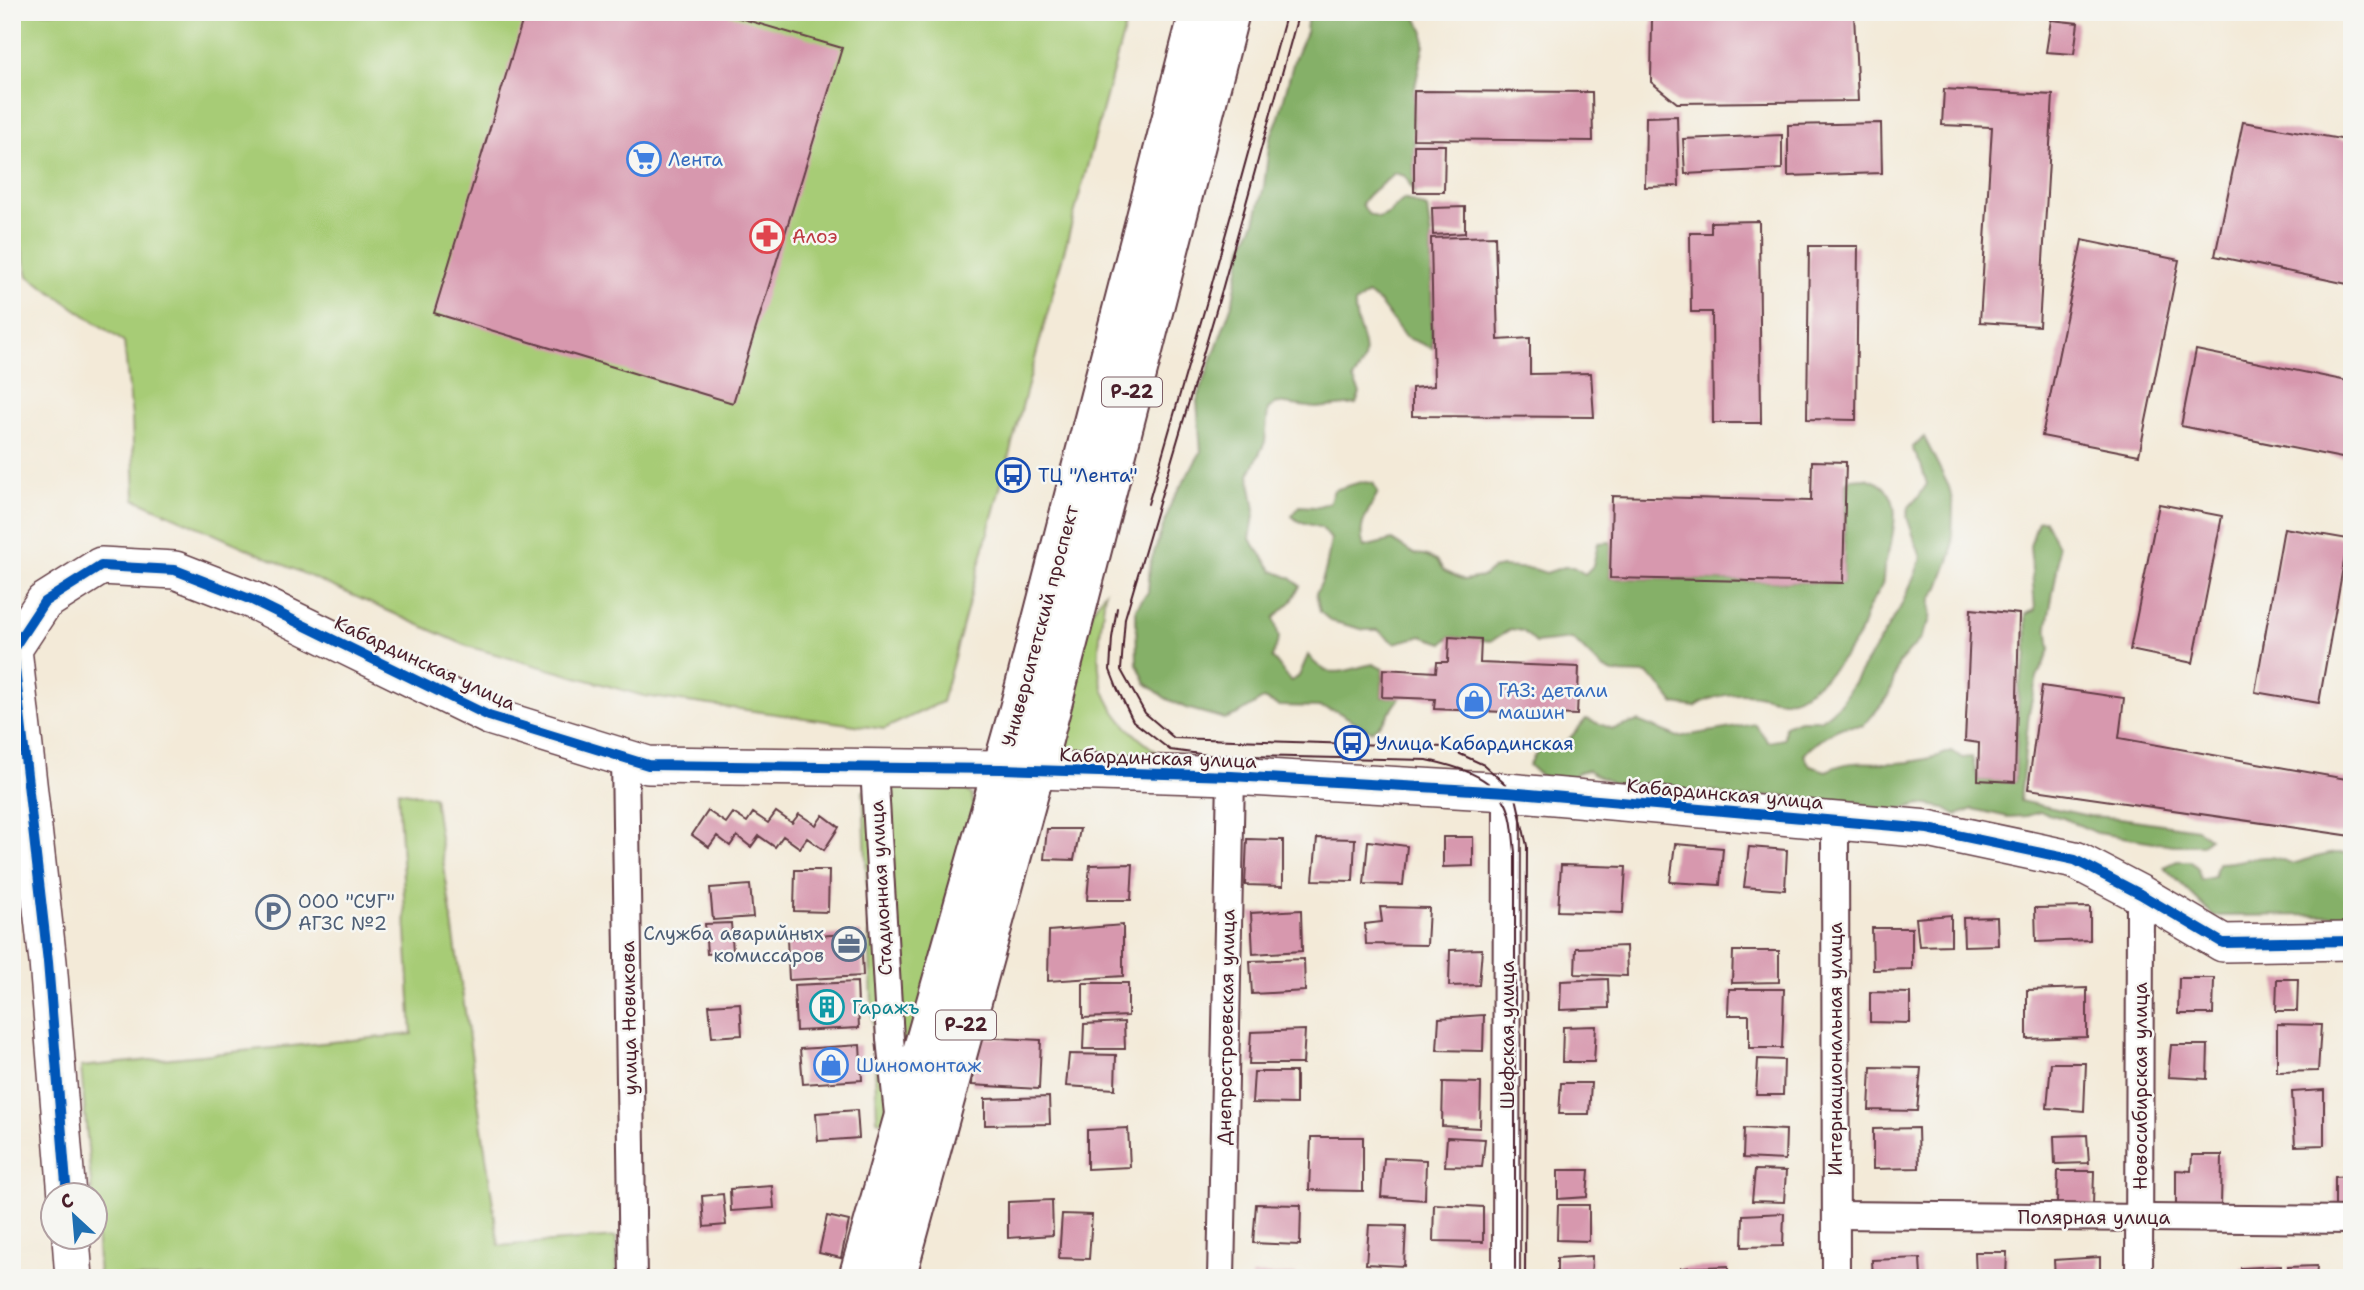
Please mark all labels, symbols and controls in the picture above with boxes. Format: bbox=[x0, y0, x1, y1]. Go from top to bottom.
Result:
supermarket icon: Лента bbox=[625, 140, 663, 178]
place label: Лента bbox=[668, 147, 723, 172]
pharmacy icon: Алоэ bbox=[748, 217, 786, 255]
place label: Алоэ bbox=[792, 224, 837, 249]
road number: Р-22 bbox=[1102, 378, 1162, 406]
bus stop icon: ТЦ "Лента" bbox=[994, 456, 1032, 494]
place label: ТЦ "Лента" bbox=[1038, 463, 1138, 488]
street label: Университетский проспект bbox=[996, 502, 1084, 750]
street label: Кабардинская улица bbox=[330, 610, 520, 716]
place label: ГАЗ: детали машин bbox=[1498, 678, 1608, 725]
shop icon: ГАЗ: детали машин bbox=[1455, 682, 1493, 720]
bus stop icon: Улица Кабардинская bbox=[1333, 724, 1371, 762]
place label: Улица Кабардинская bbox=[1376, 731, 1574, 756]
street label: Кабардинская улица bbox=[1059, 742, 1257, 774]
street label: Кабардинская улица bbox=[1626, 773, 1825, 815]
street label: Стадионная улица bbox=[864, 799, 898, 976]
place label: ООО "СУГ" АГЗС №2 bbox=[298, 889, 395, 936]
parking icon: ООО "СУГ" АГЗС №2 bbox=[254, 893, 292, 931]
street label: Днепростроевская улица bbox=[1211, 909, 1241, 1145]
place label: Служба аварийных комиссаров bbox=[643, 921, 824, 968]
street label: Интернациональная улица bbox=[1823, 922, 1848, 1176]
office icon: Служба аварийных комиссаров bbox=[830, 925, 868, 963]
street label: улица Новикова bbox=[615, 940, 643, 1095]
street label: Шефская улица bbox=[1495, 961, 1520, 1109]
street label: Новосибирская улица bbox=[2128, 982, 2153, 1190]
building icon: Гаражъ bbox=[808, 988, 846, 1026]
place label: Гаражъ bbox=[852, 995, 919, 1020]
road number: Р-22 bbox=[936, 1010, 996, 1040]
shop icon: Шиномонтаж bbox=[812, 1046, 850, 1084]
place label: Шиномонтаж bbox=[856, 1053, 982, 1078]
north arrow bbox=[38, 1182, 108, 1252]
text: С bbox=[56, 1187, 77, 1215]
street label: Полярная улица bbox=[2018, 1205, 2171, 1230]

